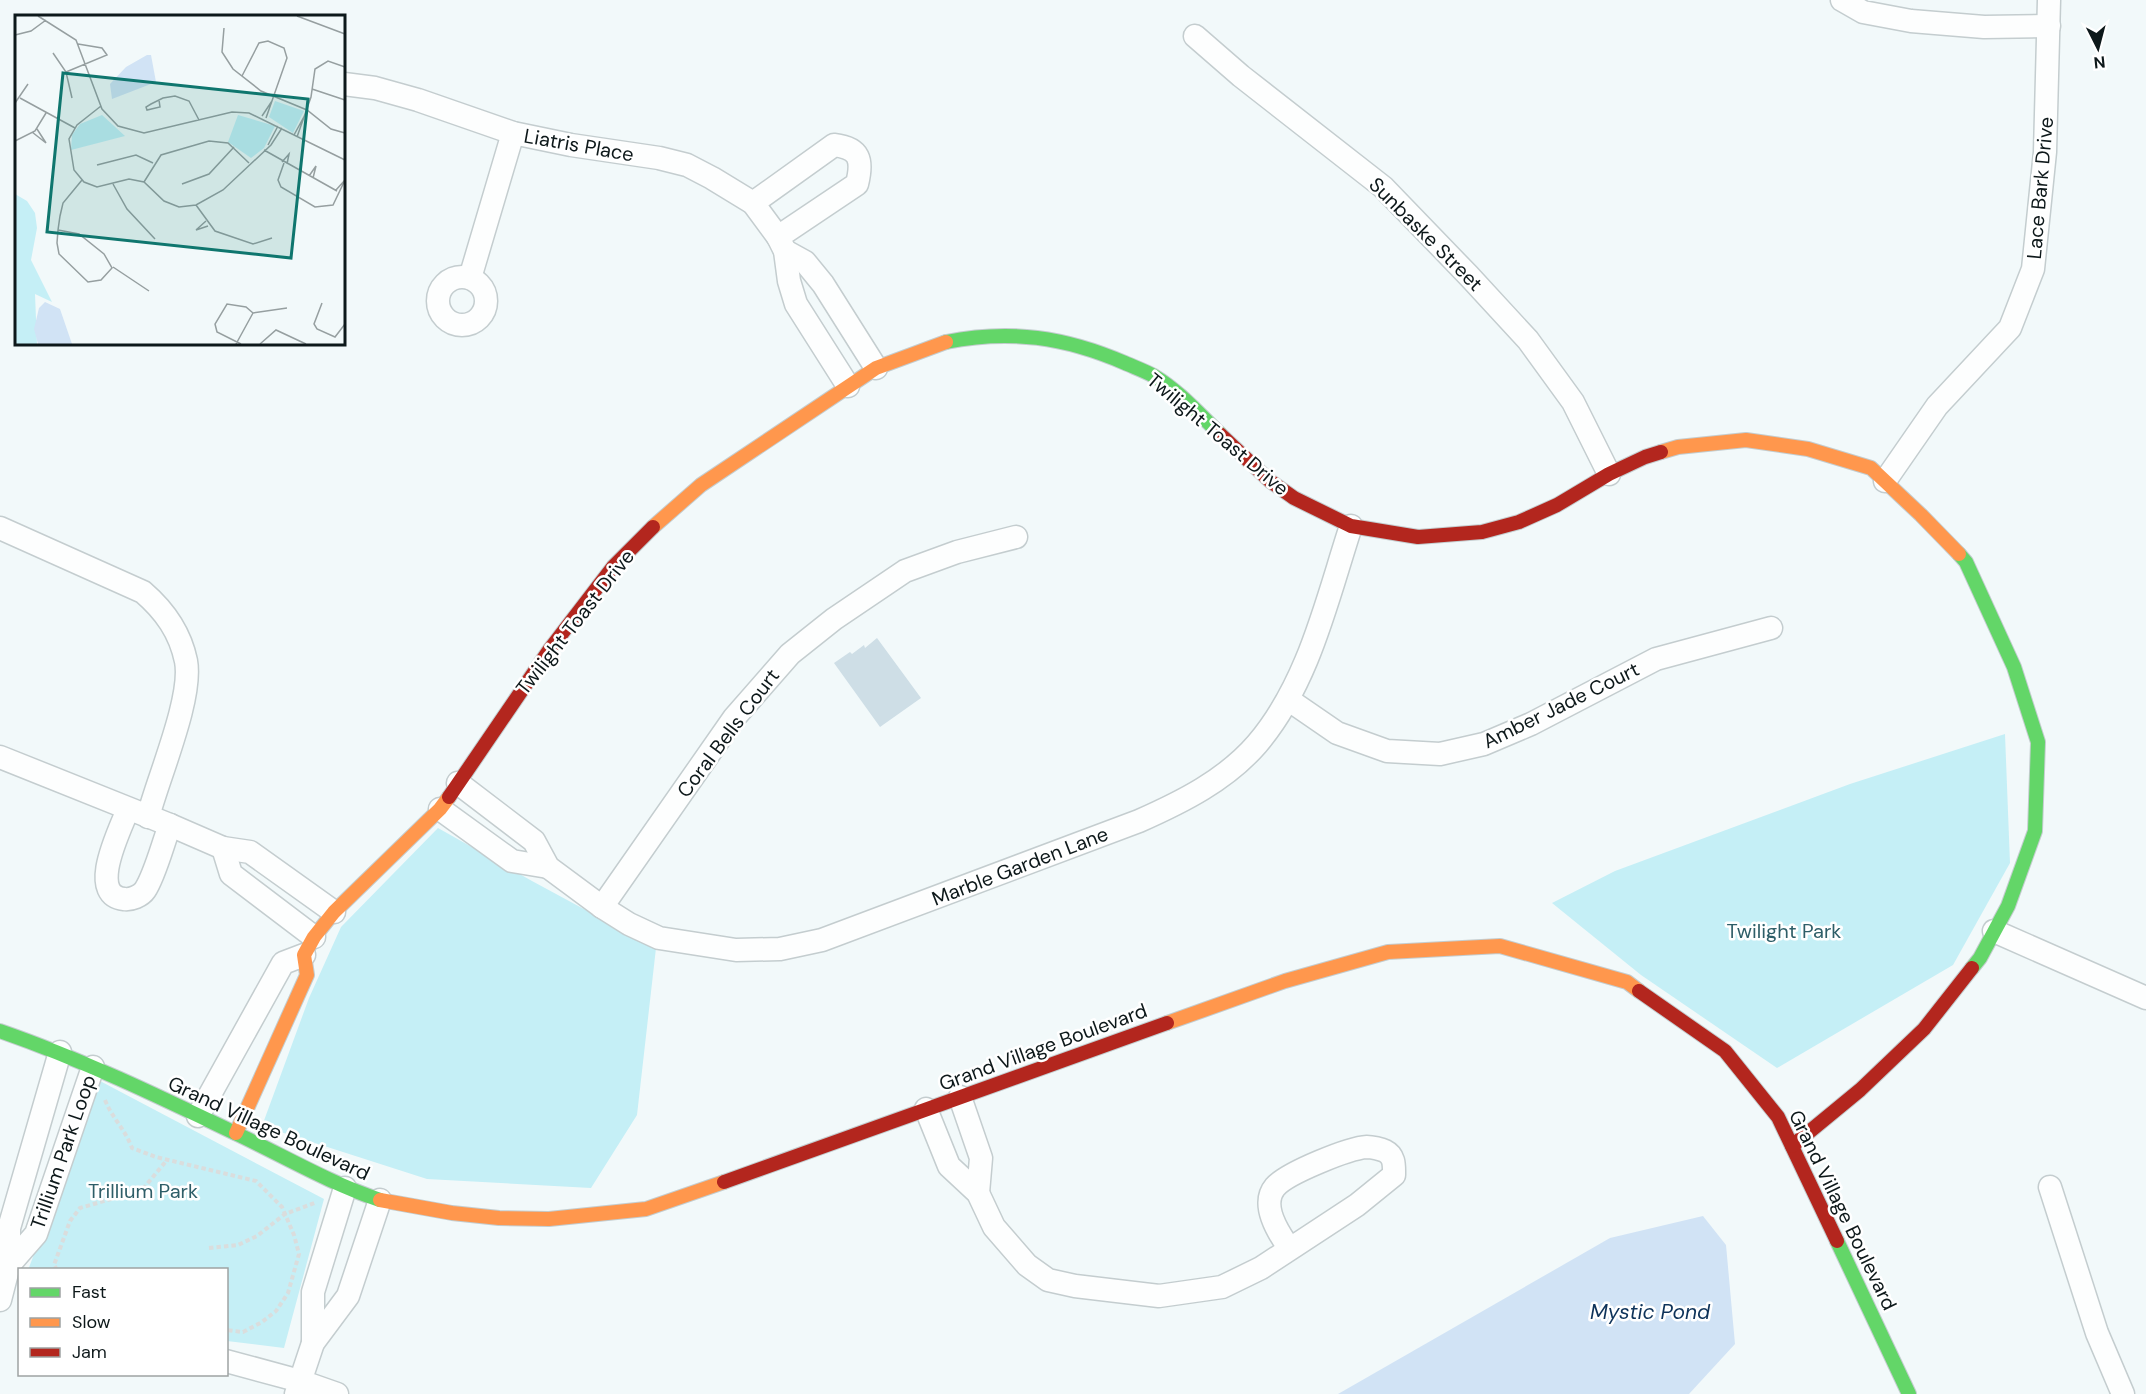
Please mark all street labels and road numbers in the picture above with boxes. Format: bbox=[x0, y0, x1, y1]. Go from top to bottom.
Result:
street label: Lace Bark Drive bbox=[2021, 116, 2059, 260]
street label: Liatris Place bbox=[522, 123, 636, 167]
street label: Sunbaske Street bbox=[1364, 172, 1489, 297]
street label: Twilight Toast Drive bbox=[1142, 367, 1294, 501]
street label: Twilight Toast Drive bbox=[510, 544, 640, 700]
street label: Amber Jade Court bbox=[1479, 656, 1644, 754]
street label: Coral Bells Court bbox=[671, 663, 785, 803]
street label: Marble Garden Lane bbox=[928, 820, 1112, 912]
street label: Grand Village Boulevard bbox=[935, 997, 1151, 1097]
street label: Grand Village Boulevard bbox=[164, 1070, 374, 1186]
street label: Trillium Park Loop bbox=[24, 1071, 102, 1233]
street label: Grand Village Boulevard bbox=[1783, 1106, 1903, 1314]

